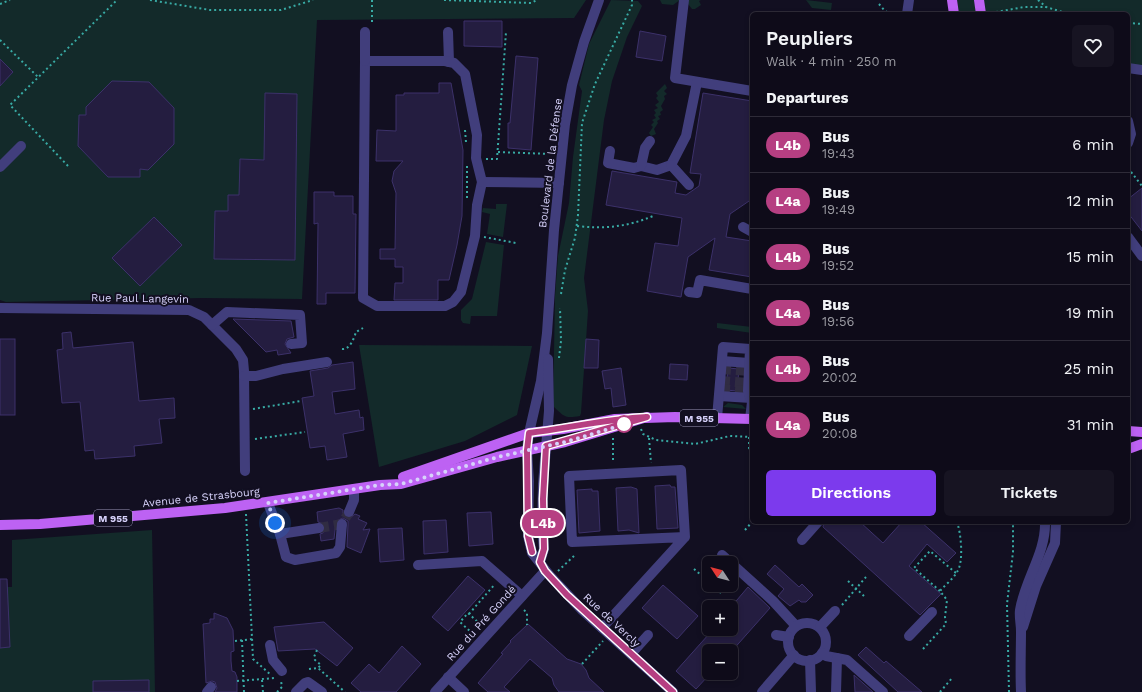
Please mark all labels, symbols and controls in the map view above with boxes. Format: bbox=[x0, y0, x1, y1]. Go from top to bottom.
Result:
button: heart bbox=[1072, 25, 1114, 67]
text: Peupliers bbox=[766, 27, 853, 50]
text: Walk · 4 min · 250 m bbox=[766, 54, 896, 69]
text: Departures bbox=[766, 89, 849, 107]
street label: Boulevard de la Défense bbox=[536, 97, 565, 229]
text: Bus bbox=[822, 128, 850, 146]
text: 6 min bbox=[1072, 136, 1114, 154]
text: L4b bbox=[775, 137, 801, 153]
text: 19:43 bbox=[822, 146, 854, 161]
text: Bus bbox=[822, 184, 850, 202]
text: 12 min bbox=[1067, 192, 1114, 210]
text: L4a bbox=[775, 193, 801, 209]
text: 19:49 bbox=[822, 202, 855, 217]
text: Bus bbox=[822, 240, 850, 258]
text: 15 min bbox=[1067, 248, 1114, 266]
text: L4b bbox=[775, 249, 801, 265]
text: 19:52 bbox=[822, 258, 854, 273]
street label: Rue Paul Langevin bbox=[91, 291, 189, 306]
text: Bus bbox=[822, 296, 850, 314]
text: 19 min bbox=[1066, 304, 1114, 322]
text: L4a bbox=[775, 305, 801, 321]
text: 19:56 bbox=[822, 314, 854, 329]
text: Bus bbox=[822, 352, 850, 370]
text: 25 min bbox=[1064, 360, 1114, 378]
text: L4b bbox=[775, 361, 801, 377]
text: 20:02 bbox=[822, 370, 857, 385]
text: Bus bbox=[822, 408, 850, 426]
road number: M 955 bbox=[680, 410, 718, 426]
unlabelled marker bbox=[615, 415, 633, 433]
text: 31 min bbox=[1067, 416, 1114, 434]
text: L4a bbox=[775, 417, 801, 433]
text: 20:08 bbox=[822, 426, 858, 441]
button: Directions bbox=[766, 470, 936, 516]
button: Tickets bbox=[944, 470, 1114, 516]
street label: Avenue de Strasbourg bbox=[142, 485, 261, 510]
road number: M 955 bbox=[94, 510, 132, 526]
line badge: L4b bbox=[520, 510, 566, 536]
your location bbox=[265, 513, 285, 533]
text: L4b bbox=[530, 515, 556, 531]
north arrow bbox=[702, 556, 738, 592]
map controls bbox=[702, 556, 738, 680]
street label: Rue du Pré Gondé bbox=[444, 583, 519, 664]
street label: Rue de Vercly bbox=[581, 591, 643, 650]
button: + bbox=[702, 600, 738, 636]
button: − bbox=[702, 644, 738, 680]

